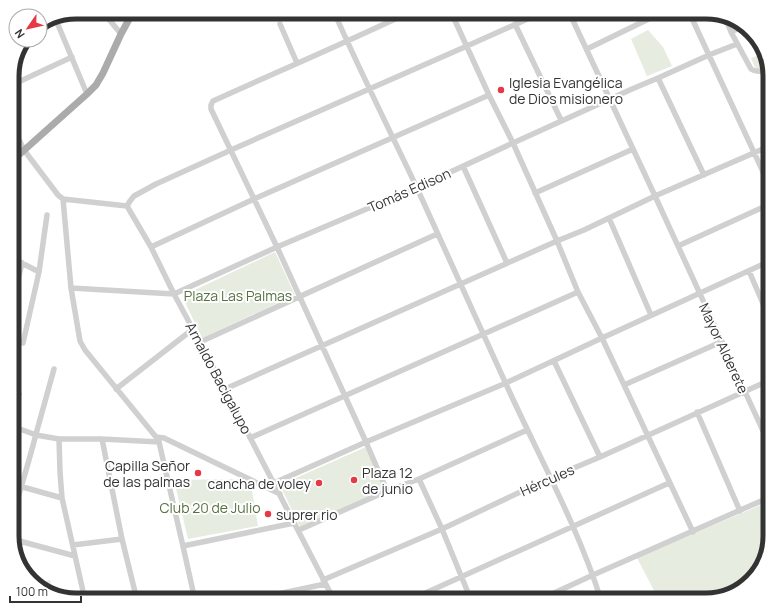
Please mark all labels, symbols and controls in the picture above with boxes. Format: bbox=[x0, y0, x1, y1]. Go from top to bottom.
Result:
north arrow bbox=[8, 8, 48, 48]
text: N bbox=[11, 26, 28, 41]
place label: Iglesia Evangélica de Dios misionero bbox=[509, 73, 623, 108]
marker: Iglesia Evangélica de Dios misionero bbox=[496, 85, 506, 95]
street label: Tomás Edison bbox=[365, 163, 453, 217]
park label: Plaza Las Palmas bbox=[184, 286, 292, 305]
street label: Mayor Alderete bbox=[695, 300, 753, 396]
street label: Arnaldo Bacigalupo bbox=[181, 319, 257, 437]
place label: Capilla Señor de las palmas bbox=[103, 456, 190, 491]
street label: Hércules bbox=[517, 460, 577, 500]
place label: Plaza 12 de junio bbox=[362, 463, 413, 498]
marker: Capilla Señor de las palmas bbox=[193, 468, 203, 478]
place label: cancha de voley bbox=[208, 474, 312, 493]
marker: Plaza 12 de junio bbox=[349, 475, 359, 485]
marker: cancha de voley bbox=[314, 478, 324, 488]
park label: Club 20 de Julio bbox=[160, 498, 260, 517]
place label: suprer rio bbox=[276, 505, 338, 524]
marker: suprer rio bbox=[263, 509, 273, 519]
scale bar bbox=[10, 578, 81, 604]
text: 100 m bbox=[16, 583, 48, 600]

